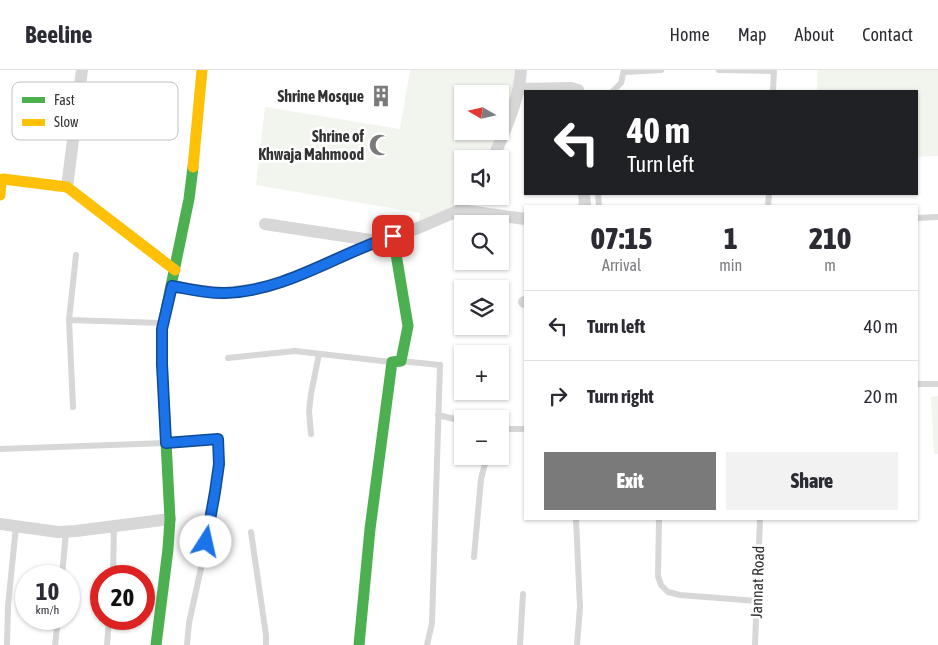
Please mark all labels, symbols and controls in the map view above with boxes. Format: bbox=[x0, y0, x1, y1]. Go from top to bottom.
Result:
text: Beeline bbox=[25, 21, 92, 48]
text: Home bbox=[670, 24, 710, 45]
text: Map bbox=[738, 24, 767, 45]
text: About bbox=[795, 24, 834, 45]
text: Contact bbox=[862, 24, 913, 45]
legend bbox=[12, 82, 178, 140]
building icon: Shrine Mosque bbox=[368, 83, 394, 109]
north arrow bbox=[454, 85, 509, 140]
map controls bbox=[454, 85, 509, 465]
place label: Shrine Mosque bbox=[277, 87, 364, 105]
text: Fast bbox=[54, 92, 75, 108]
icon: left bbox=[544, 110, 609, 175]
text: 40 m bbox=[627, 110, 690, 150]
text: Slow bbox=[54, 114, 79, 130]
place label: Shrine of Khwaja Mahmood bbox=[258, 127, 365, 163]
mosque icon: Shrine of Khwaja Mahmood bbox=[367, 132, 393, 158]
button: sound bbox=[454, 150, 509, 205]
text: Turn left bbox=[627, 151, 694, 177]
pin bbox=[372, 215, 414, 257]
button: search bbox=[454, 215, 509, 270]
text: 07:15 bbox=[591, 221, 652, 255]
text: 1 bbox=[724, 221, 738, 255]
text: 210 bbox=[809, 221, 851, 255]
icon: arrive bbox=[379, 222, 407, 250]
text: Arrival bbox=[602, 256, 641, 274]
text: min bbox=[719, 256, 742, 274]
text: m bbox=[824, 256, 836, 274]
button: layers bbox=[454, 280, 509, 335]
icon: left bbox=[544, 312, 572, 340]
text: Turn left bbox=[587, 315, 645, 337]
text: 40 m bbox=[864, 315, 898, 337]
button: + bbox=[454, 345, 509, 400]
icon: right bbox=[544, 382, 572, 410]
text: Turn right bbox=[587, 385, 654, 407]
text: 20 m bbox=[864, 385, 898, 407]
button: − bbox=[454, 410, 509, 465]
button: Exit bbox=[544, 452, 716, 510]
button: Share bbox=[726, 452, 898, 510]
position arrow bbox=[179, 515, 231, 567]
street label: Jannat Road bbox=[747, 545, 767, 619]
speed limit sign: 20 bbox=[90, 565, 155, 630]
text: 10 bbox=[36, 577, 59, 605]
text: km/h bbox=[36, 603, 59, 617]

